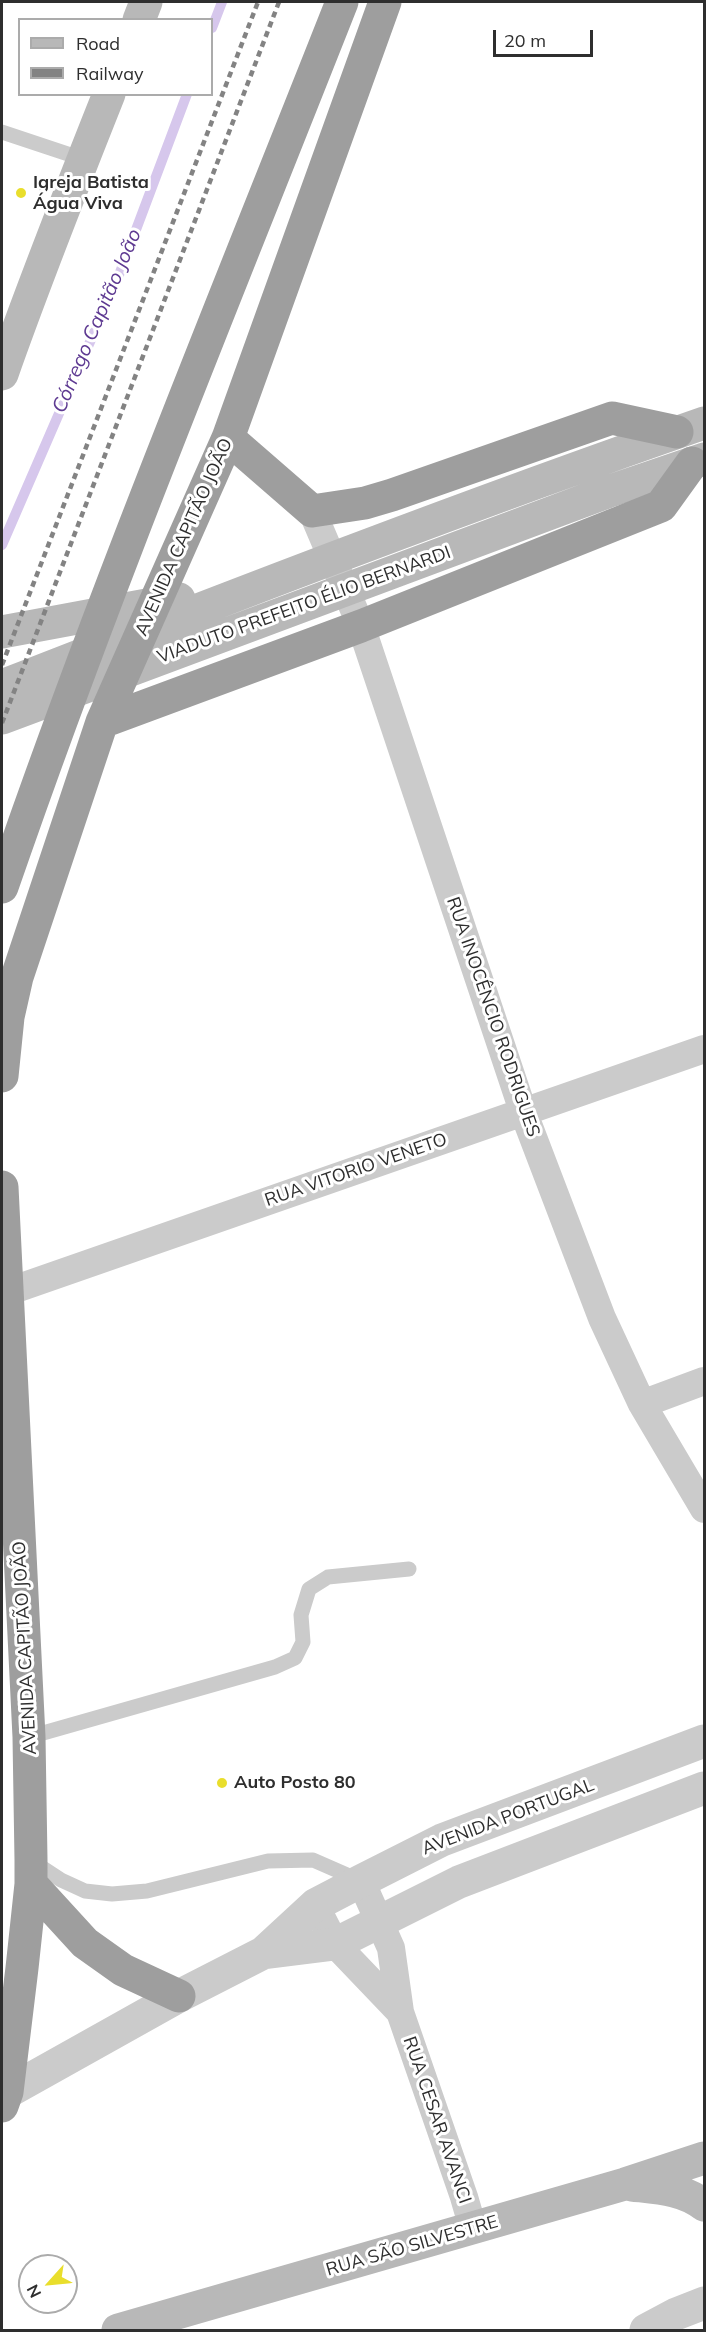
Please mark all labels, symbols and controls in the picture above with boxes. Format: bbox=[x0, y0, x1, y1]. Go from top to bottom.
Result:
legend bbox=[18, 18, 213, 96]
scale bar bbox=[496, 18, 596, 56]
text: 20 m bbox=[504, 29, 546, 52]
text: Road bbox=[76, 32, 120, 55]
text: Railway bbox=[76, 62, 144, 85]
place label: Igreja Batista Água Viva bbox=[33, 172, 149, 214]
marker: Igreja Batista Água Viva bbox=[14, 186, 28, 200]
water label: Córrego Capitão João bbox=[47, 225, 147, 417]
street label: AVENIDA CAPITÃO JOÃO bbox=[131, 435, 237, 639]
street label: VIADUTO PREFEITO ÉLIO BERNARDI bbox=[154, 542, 454, 668]
street label: RUA INOCÊNCIO RODRIGUES bbox=[442, 894, 544, 1140]
street label: RUA VITORIO VENETO bbox=[262, 1129, 450, 1211]
street label: AVENIDA CAPITÃO JOÃO bbox=[9, 1541, 41, 1755]
place label: Auto Posto 80 bbox=[234, 1772, 356, 1794]
street label: AVENIDA PORTUGAL bbox=[419, 1774, 597, 1860]
marker: Auto Posto 80 bbox=[215, 1776, 229, 1790]
street label: RUA CESAR AVANCI bbox=[398, 2034, 476, 2206]
street label: RUA SÃO SILVESTRE bbox=[323, 2211, 501, 2281]
north arrow bbox=[18, 2254, 78, 2314]
text: N bbox=[22, 2281, 45, 2301]

